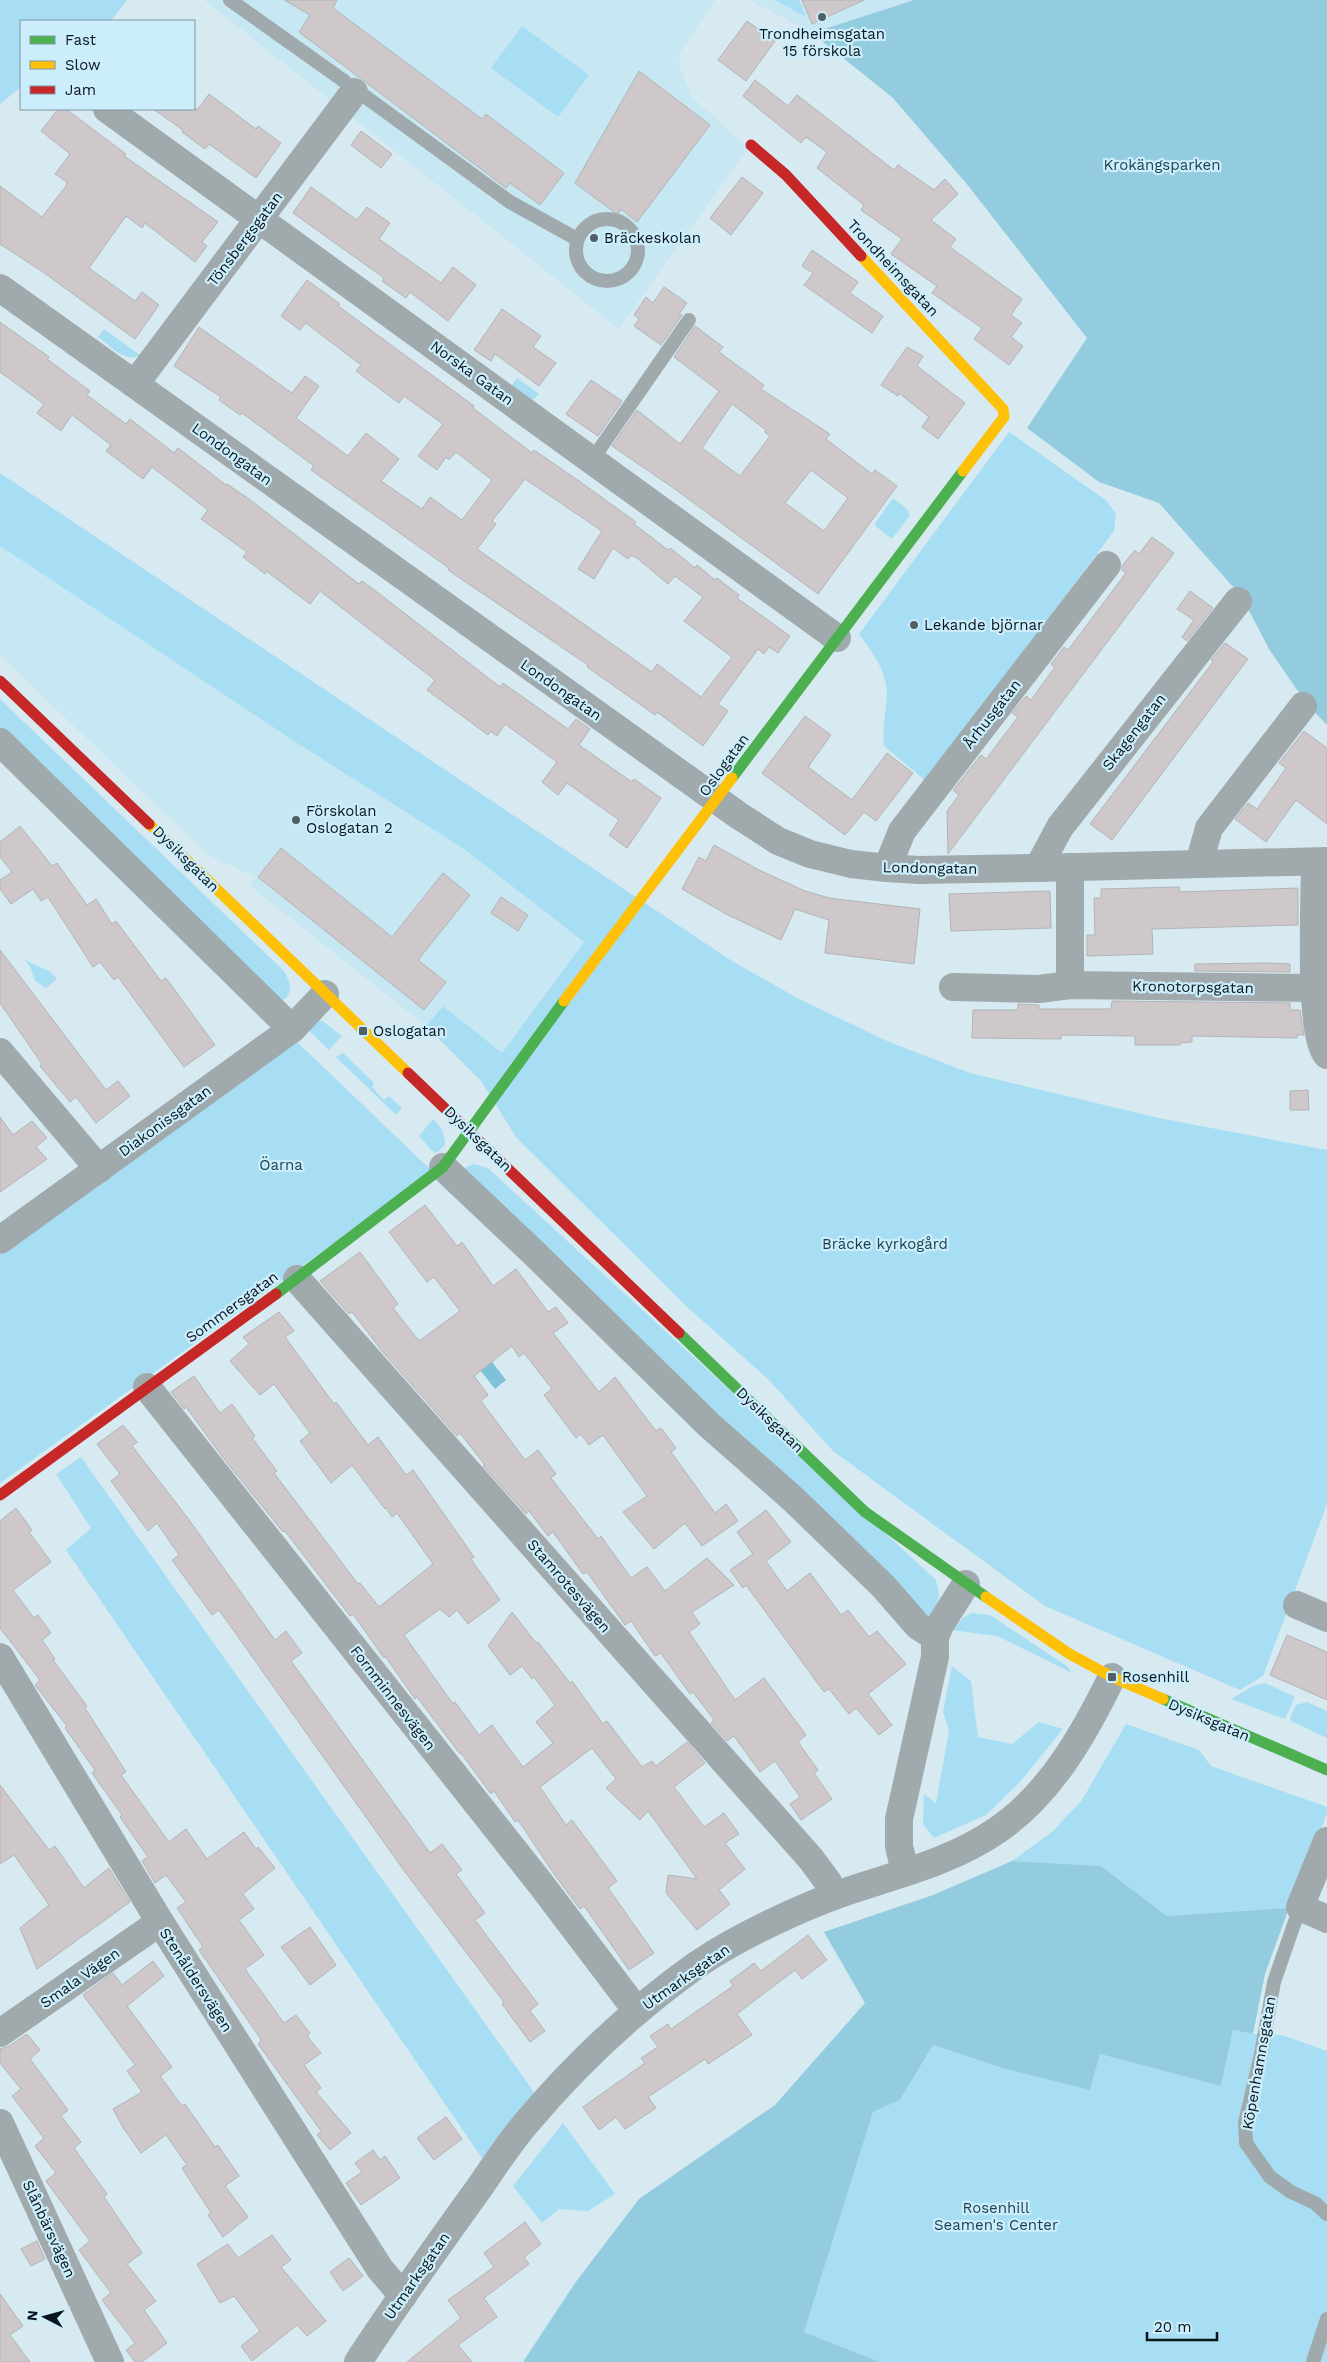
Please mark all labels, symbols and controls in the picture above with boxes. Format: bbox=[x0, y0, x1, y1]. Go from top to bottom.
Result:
marker: Trondheimsgatan 15 förskola bbox=[816, 11, 828, 23]
legend bbox=[20, 20, 195, 110]
place label: Trondheimsgatan 15 förskola bbox=[759, 25, 885, 60]
text: Fast bbox=[65, 31, 97, 49]
text: Slow bbox=[65, 56, 101, 74]
text: Jam bbox=[65, 81, 96, 99]
park label: Krokängsparken bbox=[1104, 156, 1220, 174]
street label: Tönsbergsgatan bbox=[204, 188, 286, 290]
street label: Trondheimsgatan bbox=[843, 216, 943, 320]
place label: Bräckeskolan bbox=[604, 229, 701, 247]
marker: Bräckeskolan bbox=[588, 232, 600, 244]
street label: Norska Gatan bbox=[427, 337, 517, 409]
street label: Londongatan bbox=[188, 419, 276, 489]
place label: Lekande björnar bbox=[924, 616, 1043, 634]
marker: Lekande björnar bbox=[908, 619, 920, 631]
street label: Londongatan bbox=[517, 655, 605, 725]
street label: Århusgatan bbox=[959, 676, 1025, 752]
street label: Skagengatan bbox=[1098, 690, 1170, 774]
street label: Oslogatan bbox=[695, 730, 753, 800]
place label: Förskolan Oslogatan 2 bbox=[306, 802, 393, 837]
marker: Förskolan Oslogatan 2 bbox=[290, 814, 302, 826]
street label: Dysiksgatan bbox=[149, 822, 223, 896]
street label: Londongatan bbox=[882, 858, 978, 878]
street label: Kronotorpsgatan bbox=[1132, 977, 1254, 997]
place label: Oslogatan bbox=[373, 1022, 446, 1040]
marker: Oslogatan bbox=[357, 1025, 369, 1037]
street label: Diakonissgatan bbox=[115, 1081, 215, 1161]
street label: Dysiksgatan bbox=[441, 1102, 515, 1176]
park label: Öarna bbox=[259, 1156, 303, 1174]
park label: Bräcke kyrkogård bbox=[822, 1235, 948, 1253]
street label: Sommersgatan bbox=[182, 1267, 282, 1347]
street label: Dysiksgatan bbox=[733, 1383, 807, 1457]
street label: Stamrotesvägen bbox=[523, 1536, 615, 1636]
street label: Fornminnesvägen bbox=[347, 1642, 439, 1754]
place label: Rosenhill bbox=[1122, 1668, 1189, 1686]
marker: Rosenhill bbox=[1106, 1671, 1118, 1683]
street label: Dysiksgatan bbox=[1166, 1695, 1252, 1745]
street label: Stenåldersvägen bbox=[156, 1925, 236, 2035]
street label: Utmarksgatan bbox=[639, 1940, 733, 2014]
street label: Smala Vägen bbox=[37, 1944, 123, 2012]
street label: Köpenhamnsgatan bbox=[1238, 1995, 1280, 2131]
street label: Slånbärsvägen bbox=[19, 2177, 79, 2281]
park label: Rosenhill Seamen's Center bbox=[934, 2199, 1058, 2234]
street label: Utmarksgatan bbox=[380, 2229, 454, 2323]
north arrow bbox=[20, 2292, 70, 2342]
text: N bbox=[24, 2310, 41, 2322]
scale bar bbox=[1147, 2310, 1217, 2342]
text: 20 m bbox=[1154, 2318, 1192, 2336]

